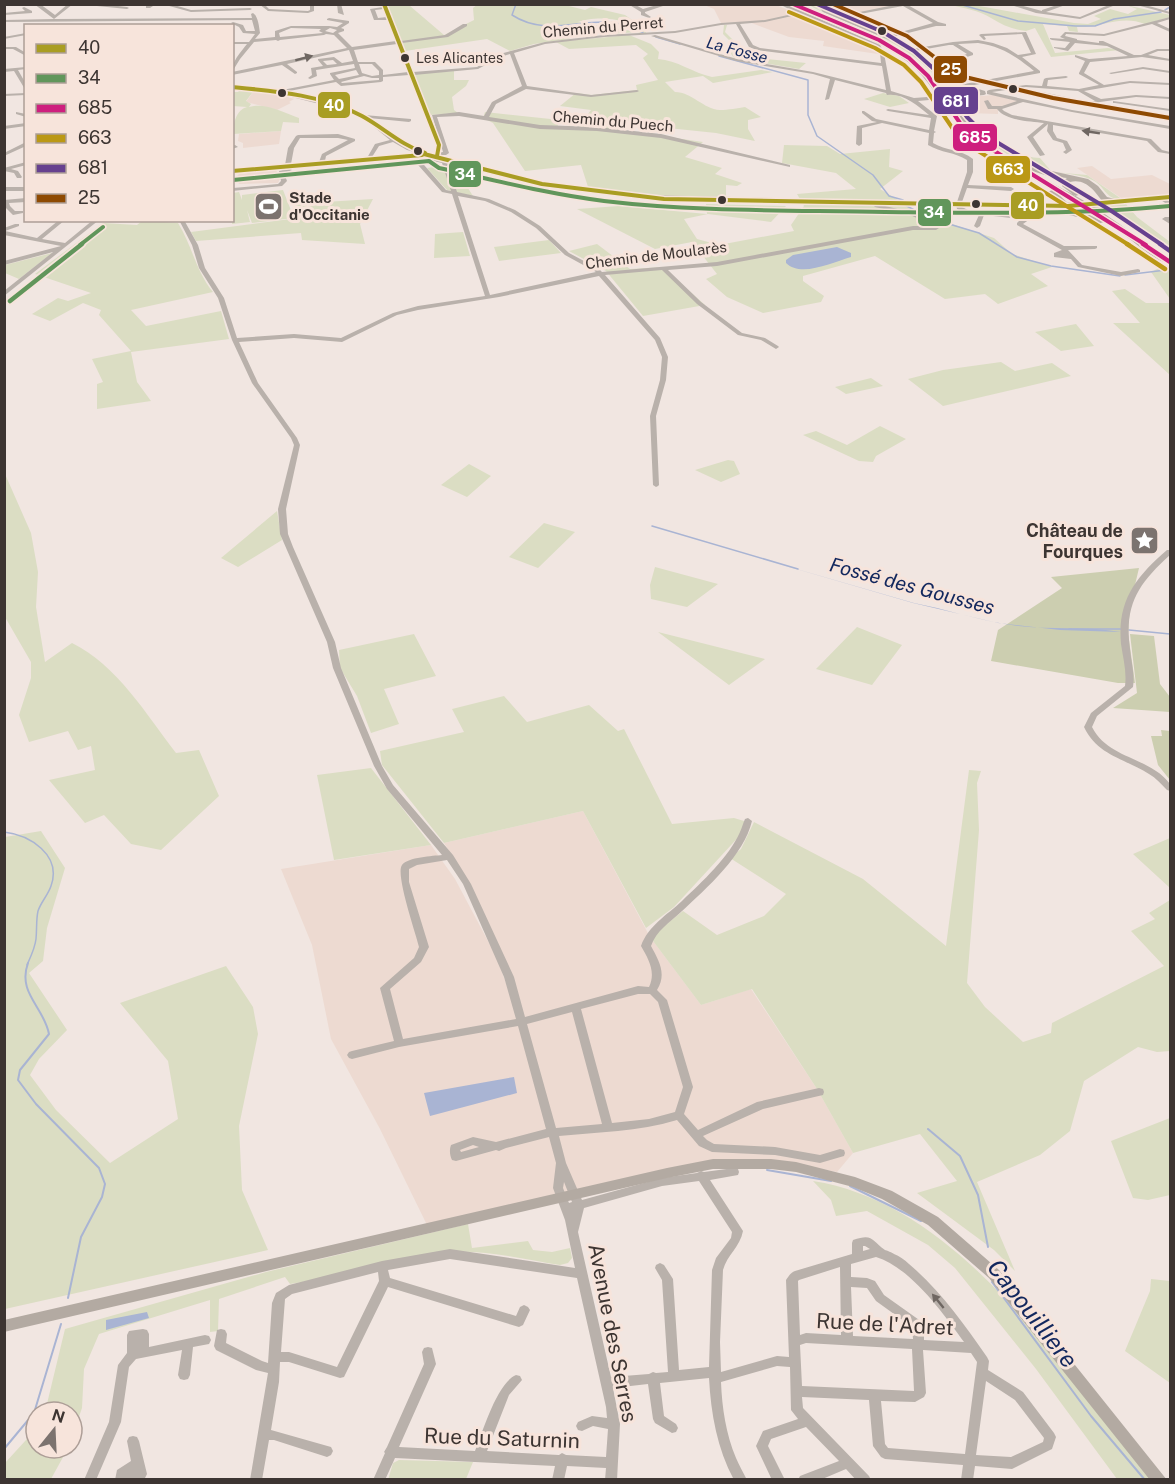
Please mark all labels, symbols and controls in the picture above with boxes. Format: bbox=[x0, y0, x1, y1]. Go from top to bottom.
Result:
street label: Chemin du Perret bbox=[542, 13, 664, 41]
legend bbox=[24, 24, 234, 222]
unlabelled marker bbox=[876, 25, 888, 37]
water label: La Fosse bbox=[704, 33, 770, 67]
text: 40 bbox=[78, 37, 100, 58]
place label: Les Alicantes bbox=[416, 50, 503, 66]
one-way arrow bbox=[295, 52, 313, 62]
marker: Les Alicantes bbox=[399, 52, 411, 64]
line badge: 25 bbox=[933, 55, 968, 84]
text: 25 bbox=[941, 60, 962, 79]
text: 34 bbox=[78, 67, 101, 88]
unlabelled marker bbox=[1007, 83, 1019, 95]
line badge: 681 bbox=[933, 86, 979, 115]
unlabelled marker bbox=[276, 87, 288, 99]
line badge: 40 bbox=[317, 91, 351, 119]
text: 681 bbox=[942, 92, 970, 111]
text: 40 bbox=[324, 96, 344, 115]
text: 685 bbox=[78, 97, 112, 118]
street label: Chemin du Puech bbox=[552, 107, 674, 135]
line badge: 685 bbox=[952, 123, 998, 152]
text: 663 bbox=[78, 127, 112, 148]
one-way arrow bbox=[1082, 127, 1101, 136]
text: 685 bbox=[959, 128, 991, 147]
unlabelled marker bbox=[412, 145, 424, 157]
line badge: 663 bbox=[985, 155, 1031, 184]
text: 681 bbox=[78, 157, 108, 178]
line badge: 34 bbox=[448, 160, 482, 188]
text: 663 bbox=[992, 160, 1024, 179]
text: 34 bbox=[454, 165, 476, 184]
text: 25 bbox=[78, 187, 100, 208]
place label: Stade d'Occitanie bbox=[289, 189, 370, 223]
sports icon: Stade d'Occitanie bbox=[252, 190, 284, 222]
line badge: 40 bbox=[1010, 191, 1045, 220]
unlabelled marker bbox=[716, 194, 728, 206]
text: 40 bbox=[1018, 196, 1038, 215]
line badge: 34 bbox=[917, 198, 952, 227]
unlabelled marker bbox=[970, 198, 982, 210]
text: 34 bbox=[923, 203, 945, 222]
street label: Chemin de Moularès bbox=[584, 238, 728, 272]
place label: Château de Fourques bbox=[1026, 520, 1123, 562]
place icon: Château de Fourques bbox=[1128, 524, 1160, 556]
water label: Fossé des Gousses bbox=[827, 552, 997, 620]
street label: Avenue des Serres bbox=[583, 1242, 643, 1424]
water label: Capouilliere bbox=[982, 1253, 1084, 1373]
one-way arrow bbox=[932, 1293, 945, 1309]
street label: Rue de l'Adret bbox=[816, 1308, 954, 1340]
north arrow bbox=[24, 1400, 84, 1460]
text: N bbox=[50, 1405, 67, 1427]
street label: Rue du Saturnin bbox=[424, 1423, 580, 1453]

